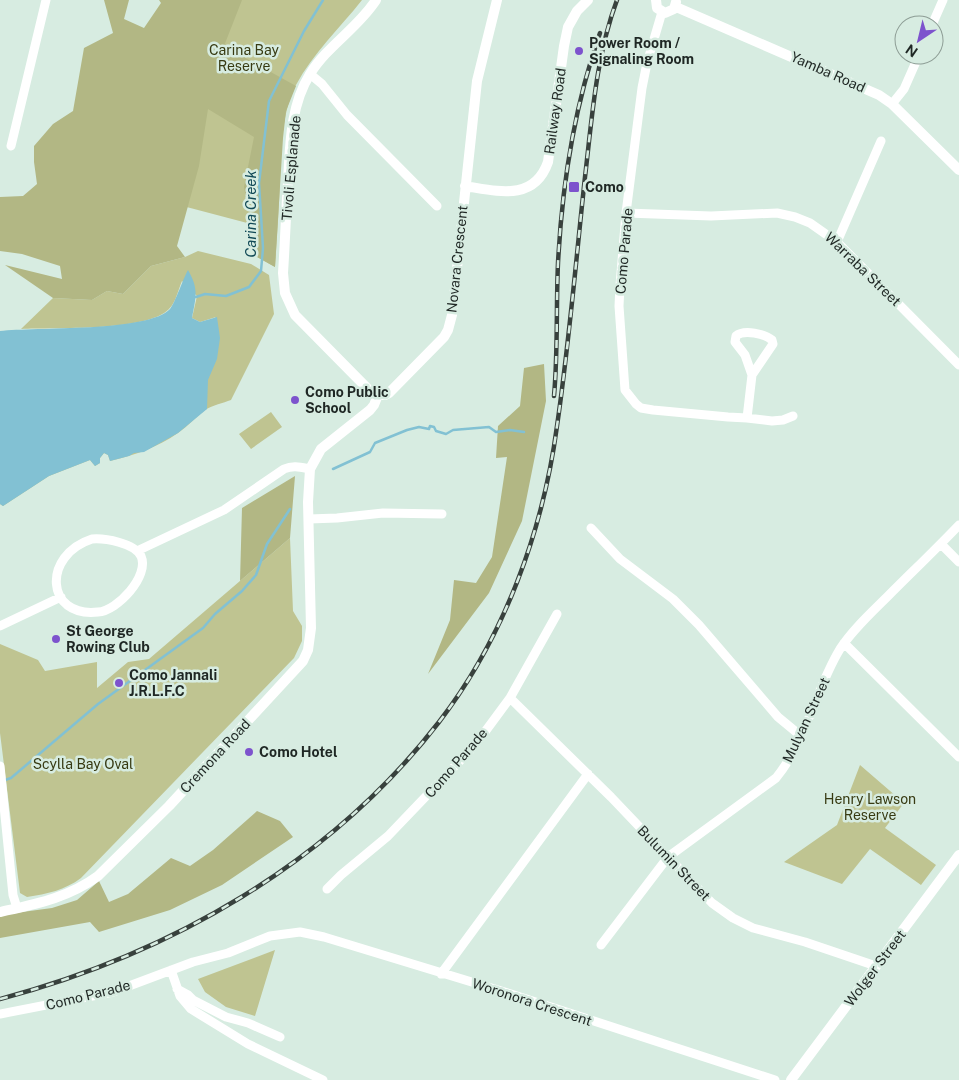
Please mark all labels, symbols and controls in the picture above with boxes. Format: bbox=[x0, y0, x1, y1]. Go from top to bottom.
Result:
north arrow bbox=[894, 15, 944, 65]
place label: Power Room / Signaling Room bbox=[589, 35, 694, 67]
text: N bbox=[902, 41, 921, 60]
park label: Carina Bay Reserve bbox=[209, 42, 279, 74]
marker: Power Room / Signaling Room bbox=[573, 45, 585, 57]
street label: Yamba Road bbox=[788, 48, 868, 96]
street label: Railway Road bbox=[541, 67, 569, 155]
street label: Tivoli Esplanade bbox=[278, 115, 304, 221]
water label: Carina Creek bbox=[242, 169, 259, 258]
place label: Como bbox=[585, 179, 624, 195]
marker: Como bbox=[567, 180, 581, 194]
street label: Novara Crescent bbox=[443, 204, 471, 314]
street label: Como Parade bbox=[612, 207, 636, 295]
street label: Warraba Street bbox=[822, 229, 904, 309]
place label: Como Public School bbox=[305, 384, 389, 416]
marker: Como Public School bbox=[289, 394, 301, 406]
place label: St George Rowing Club bbox=[66, 623, 150, 655]
marker: St George Rowing Club bbox=[50, 633, 62, 645]
place label: Como Jannali J.R.L.F.C bbox=[129, 667, 217, 699]
street label: Mulyan Street bbox=[779, 675, 833, 765]
marker: Como Jannali J.R.L.F.C bbox=[113, 677, 125, 689]
street label: Cremona Road bbox=[177, 716, 253, 796]
street label: Como Parade bbox=[422, 725, 491, 801]
place label: Como Hotel bbox=[259, 744, 338, 760]
marker: Como Hotel bbox=[243, 746, 255, 758]
park label: Scylla Bay Oval bbox=[33, 756, 133, 772]
park label: Henry Lawson Reserve bbox=[824, 791, 916, 823]
street label: Bulumin Street bbox=[634, 822, 714, 904]
street label: Wolger Street bbox=[841, 927, 909, 1009]
street label: Woronora Crescent bbox=[470, 975, 594, 1029]
street label: Como Parade bbox=[44, 977, 132, 1013]

